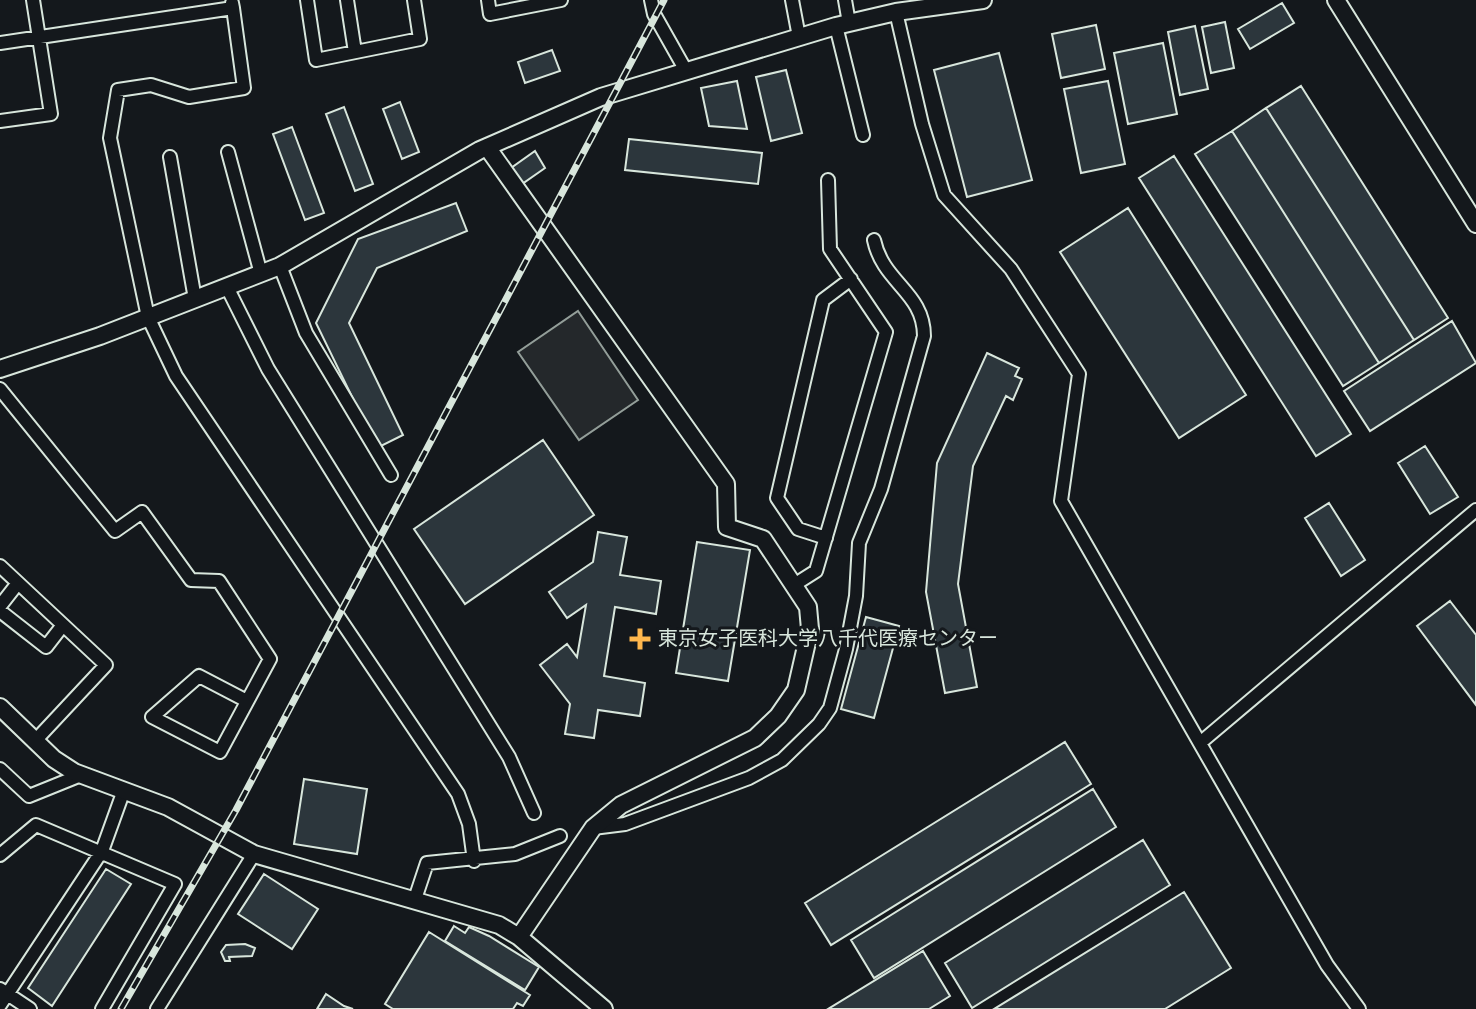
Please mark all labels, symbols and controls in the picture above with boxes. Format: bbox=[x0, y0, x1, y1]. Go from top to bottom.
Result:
place label: 東京女子医科大学八千代医療センター bbox=[658, 627, 998, 651]
marker: 東京女子医科大学八千代医療センター bbox=[629, 628, 651, 650]

